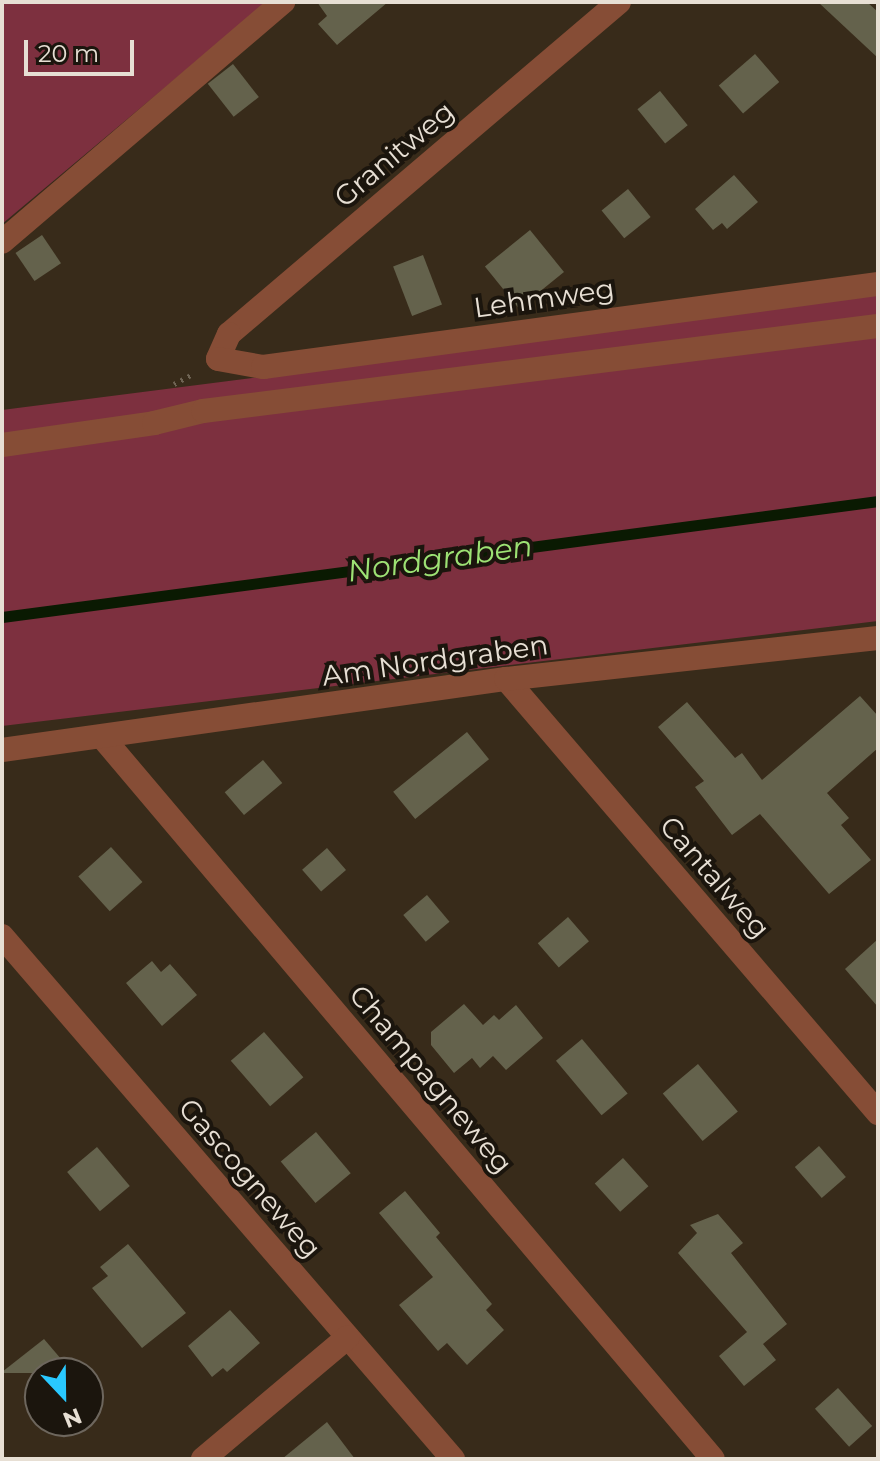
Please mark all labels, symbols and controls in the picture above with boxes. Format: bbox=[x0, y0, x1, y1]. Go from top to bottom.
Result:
scale bar bbox=[28, 24, 138, 74]
text: 20 m bbox=[38, 39, 99, 68]
street label: Granitweg bbox=[327, 94, 461, 214]
street label: Lehmweg bbox=[471, 271, 617, 325]
water label: Nordgraben bbox=[345, 528, 535, 590]
street label: Am Nordgraben bbox=[320, 628, 550, 692]
street label: Cantalweg bbox=[653, 809, 777, 945]
street label: Champagneweg bbox=[342, 978, 520, 1180]
street label: Gascogneweg bbox=[172, 1092, 328, 1264]
north arrow bbox=[24, 1357, 104, 1437]
text: N bbox=[59, 1402, 86, 1434]

